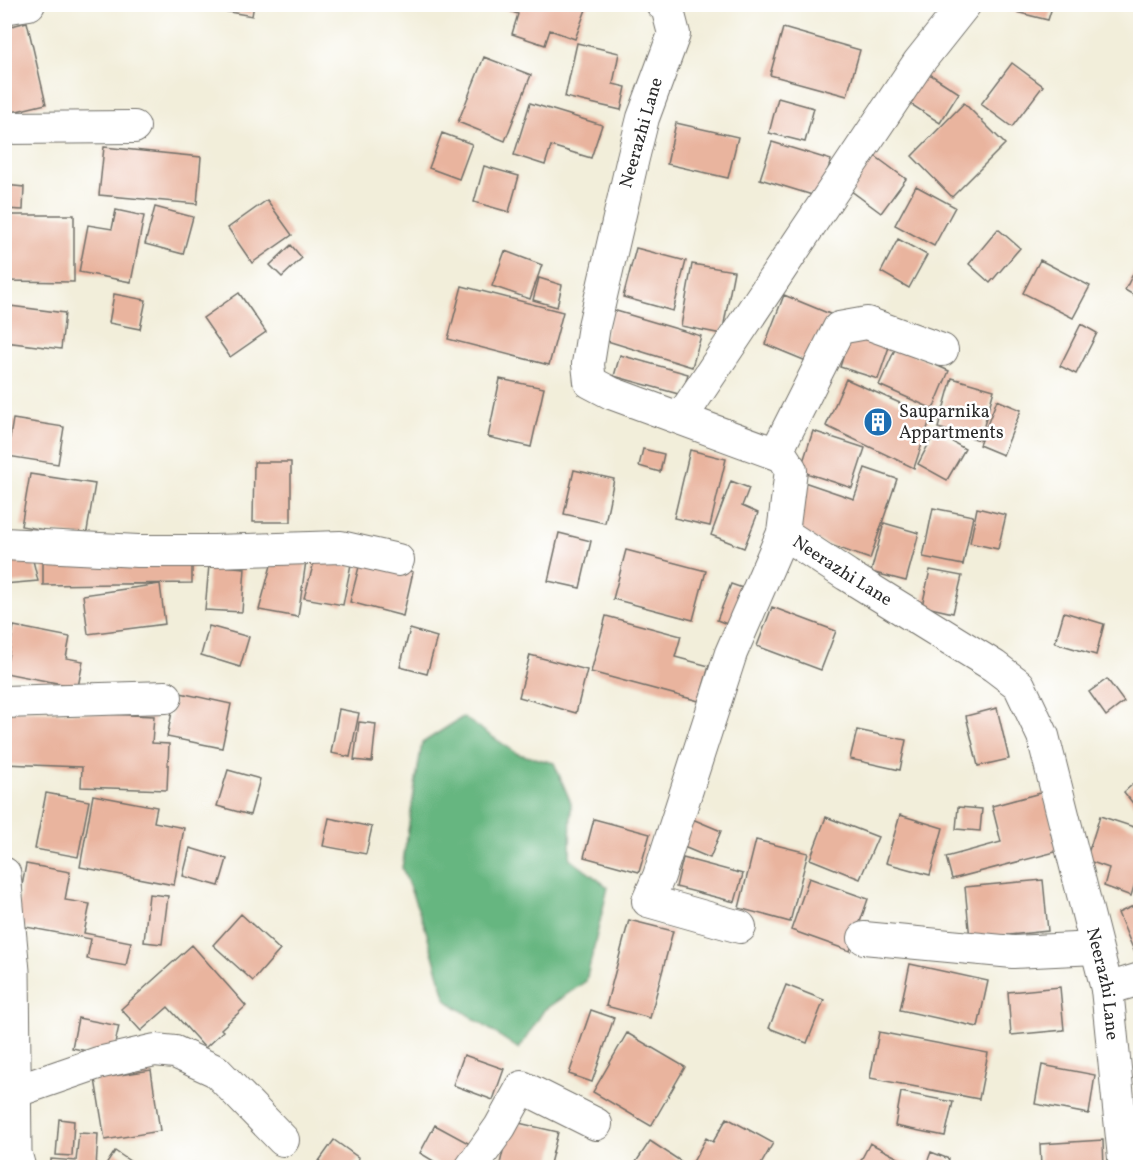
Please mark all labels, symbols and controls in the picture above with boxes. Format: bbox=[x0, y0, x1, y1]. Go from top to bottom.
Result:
street label: Neerazhi Lane bbox=[614, 75, 670, 191]
place label: Sauparnika Appartments bbox=[899, 400, 1004, 446]
building icon: Sauparnika Appartments bbox=[862, 406, 894, 438]
street label: Neerazhi Lane bbox=[787, 530, 897, 612]
street label: Neerazhi Lane bbox=[1079, 925, 1125, 1041]

